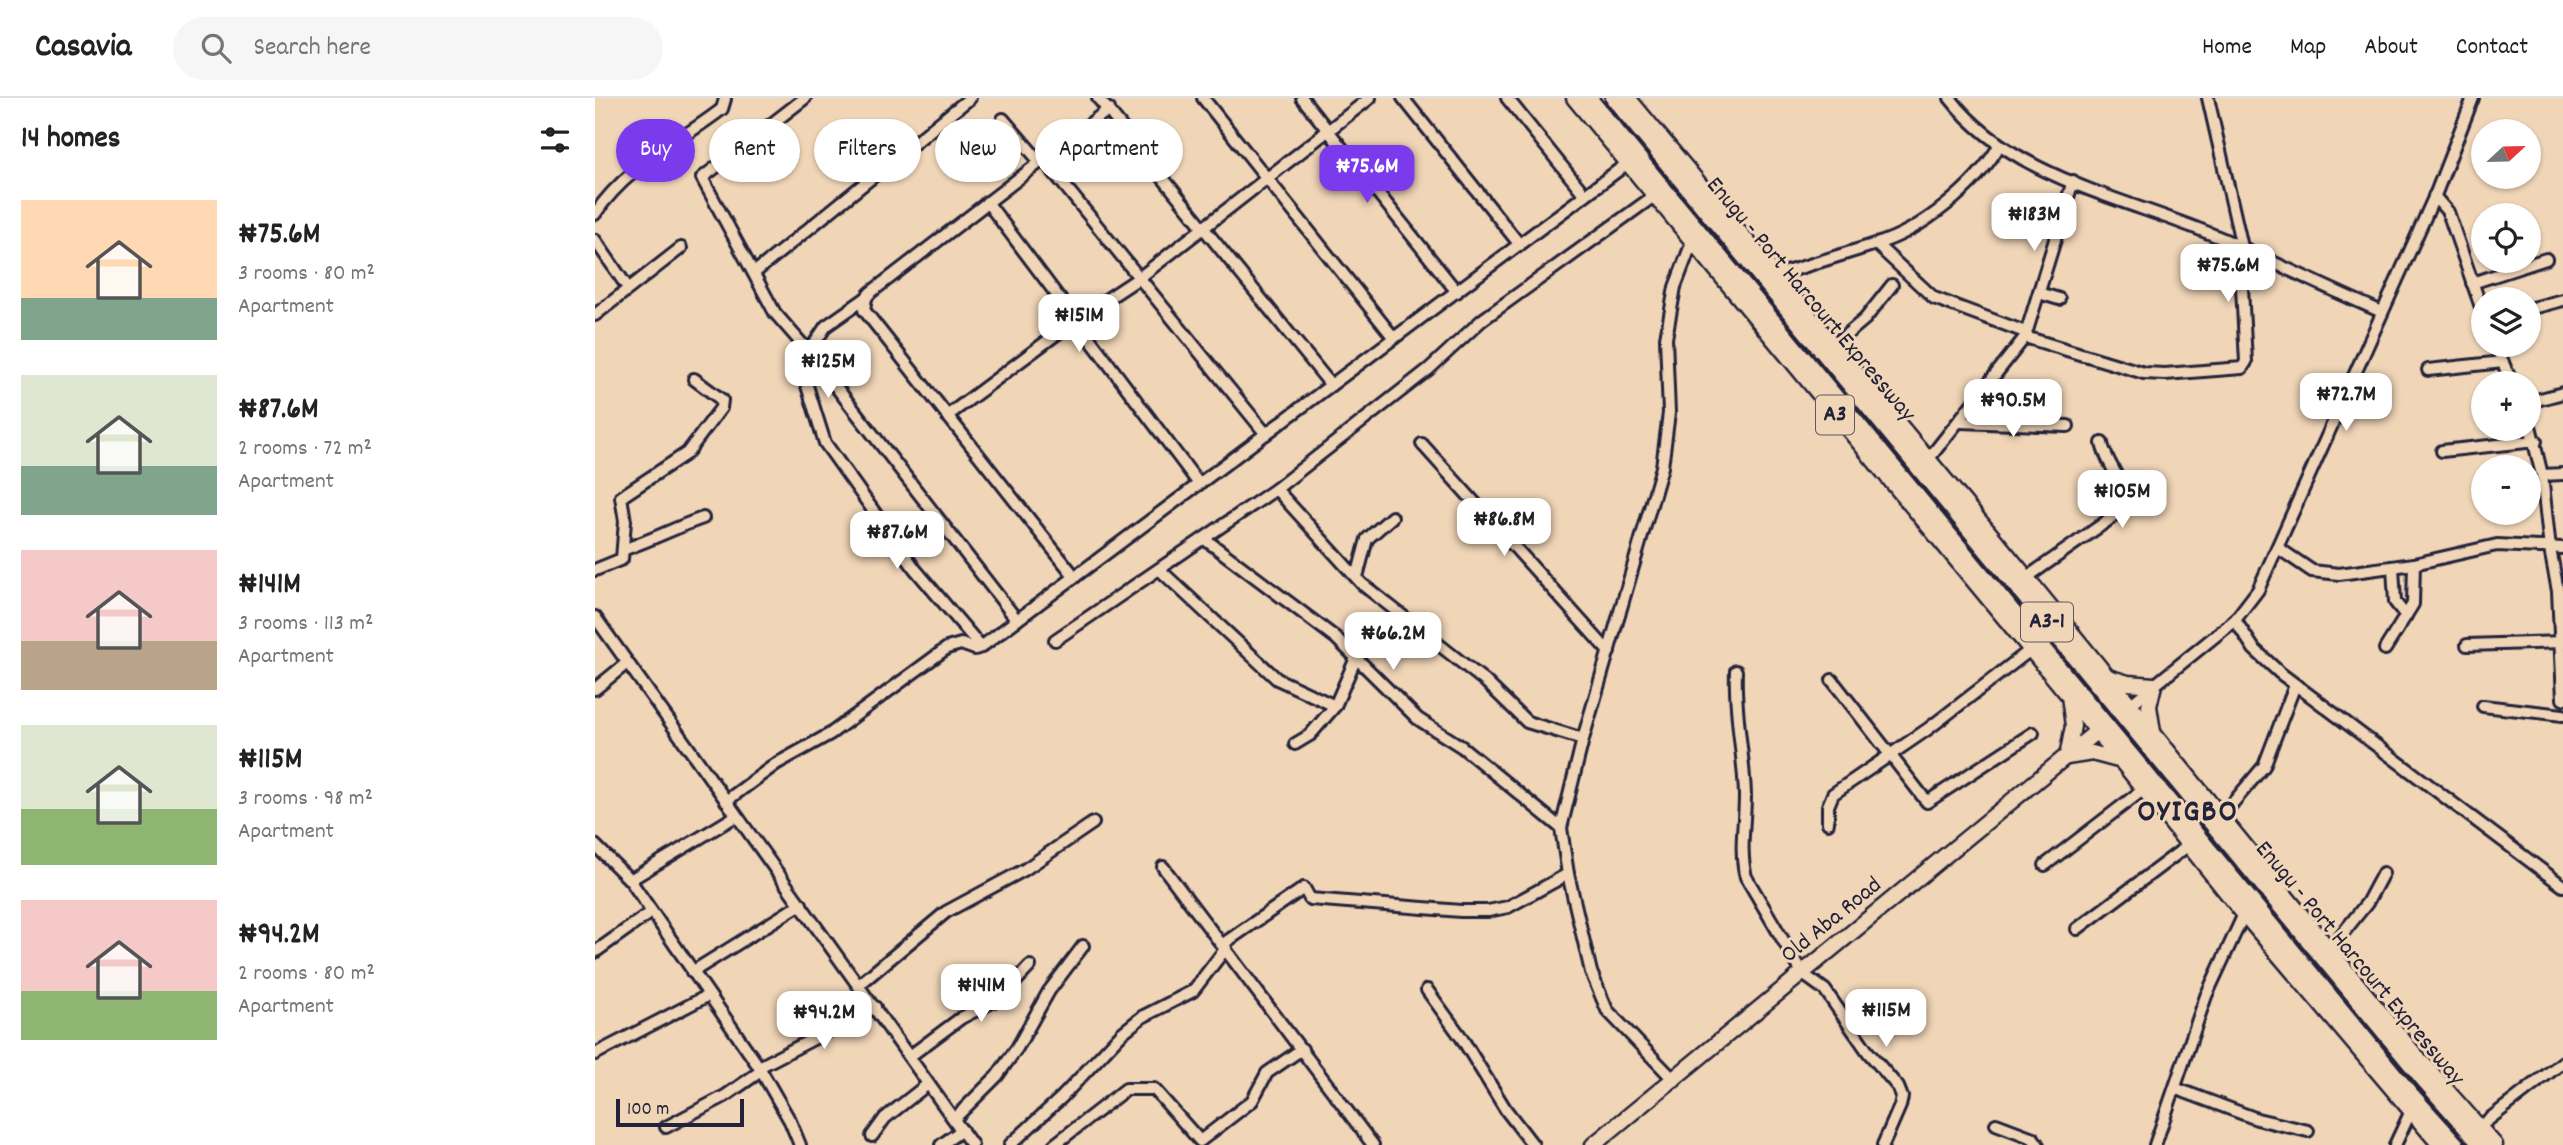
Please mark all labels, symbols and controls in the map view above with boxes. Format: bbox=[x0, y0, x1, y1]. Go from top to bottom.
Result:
search box bbox=[173, 17, 663, 80]
text: Casavia bbox=[35, 25, 131, 72]
icon: search bbox=[197, 29, 235, 67]
text: Search here bbox=[253, 30, 371, 67]
text: Home bbox=[2202, 31, 2252, 65]
text: Map bbox=[2290, 31, 2326, 65]
text: About bbox=[2364, 31, 2418, 65]
text: Contact bbox=[2456, 31, 2528, 65]
text: 14 homes bbox=[21, 119, 120, 162]
chip: Buy bbox=[616, 119, 695, 182]
chip: Rent bbox=[709, 119, 800, 182]
chip: Filters bbox=[814, 119, 921, 182]
chip: New bbox=[935, 119, 1021, 182]
chip: Apartment bbox=[1035, 119, 1183, 182]
north arrow bbox=[2471, 119, 2541, 189]
map controls bbox=[2471, 119, 2541, 525]
icon: filters bbox=[536, 121, 574, 159]
pin: ₦75.6M bbox=[1310, 146, 1424, 205]
text: ₦75.6M bbox=[1335, 151, 1399, 184]
street label: Enugu - Port Harcourt Expressway bbox=[1697, 170, 1924, 431]
pin: ₦183M bbox=[1985, 194, 2083, 253]
text: ₦183M bbox=[2007, 199, 2061, 232]
button: locate bbox=[2471, 203, 2541, 273]
text: ₦75.6M bbox=[238, 215, 320, 258]
icon: home bbox=[77, 228, 161, 312]
pin: ₦75.6M bbox=[2171, 244, 2285, 304]
text: ₦75.6M bbox=[2196, 250, 2260, 283]
text: 3 rooms · 80 m² bbox=[238, 258, 375, 291]
button: layers bbox=[2471, 287, 2541, 357]
text: Apartment bbox=[238, 291, 334, 324]
pin: ₦151M bbox=[1030, 294, 1128, 354]
text: ₦151M bbox=[1054, 300, 1104, 333]
pin: ₦125M bbox=[779, 341, 877, 400]
text: ₦125M bbox=[801, 346, 855, 379]
button: + bbox=[2471, 371, 2541, 441]
pin: ₦72.7M bbox=[2289, 374, 2403, 433]
text: ₦72.7M bbox=[2316, 379, 2376, 412]
pin: ₦90.5M bbox=[1956, 380, 2070, 439]
text: ₦90.5M bbox=[1980, 385, 2046, 418]
text: ₦87.6M bbox=[238, 390, 319, 433]
road number: A3 bbox=[1816, 396, 1854, 434]
icon: home bbox=[77, 403, 161, 487]
text: 2 rooms · 72 m² bbox=[238, 433, 372, 466]
button: − bbox=[2471, 455, 2541, 525]
text: Apartment bbox=[238, 466, 334, 499]
pin: ₦105M bbox=[2073, 470, 2171, 530]
text: ₦105M bbox=[2094, 476, 2150, 509]
pin: ₦86.8M bbox=[1447, 498, 1561, 558]
text: ₦86.8M bbox=[1473, 504, 1535, 537]
pin: ₦87.6M bbox=[840, 512, 954, 571]
text: ₦87.6M bbox=[866, 517, 928, 550]
text: ₦141M bbox=[238, 565, 301, 608]
icon: home bbox=[77, 578, 161, 662]
road number: A3-1 bbox=[2021, 602, 2073, 642]
text: 3 rooms · 113 m² bbox=[238, 608, 374, 641]
pin: ₦66.2M bbox=[1336, 612, 1450, 672]
text: ₦66.2M bbox=[1360, 618, 1426, 651]
text: Apartment bbox=[238, 641, 334, 674]
text: ₦115M bbox=[238, 740, 302, 783]
icon: home bbox=[77, 753, 161, 837]
text: 3 rooms · 98 m² bbox=[238, 783, 373, 816]
district label: OYIGBO bbox=[2137, 791, 2239, 837]
text: Apartment bbox=[238, 816, 334, 849]
street label: Enugu - Port Harcourt Expressway bbox=[2246, 834, 2473, 1095]
street label: Old Aba Road bbox=[1774, 870, 1890, 972]
text: ₦94.2M bbox=[238, 915, 320, 958]
icon: home bbox=[77, 928, 161, 1012]
text: 2 rooms · 80 m² bbox=[238, 958, 375, 991]
pin: ₦141M bbox=[932, 964, 1030, 1024]
text: ₦141M bbox=[957, 970, 1005, 1003]
pin: ₦115M bbox=[1837, 990, 1935, 1049]
text: Apartment bbox=[238, 991, 334, 1024]
pin: ₦94.2M bbox=[767, 992, 881, 1051]
text: ₦115M bbox=[1861, 995, 1911, 1028]
text: ₦94.2M bbox=[793, 997, 855, 1030]
scale bar bbox=[616, 1096, 744, 1128]
text: 100 m bbox=[627, 1097, 669, 1124]

